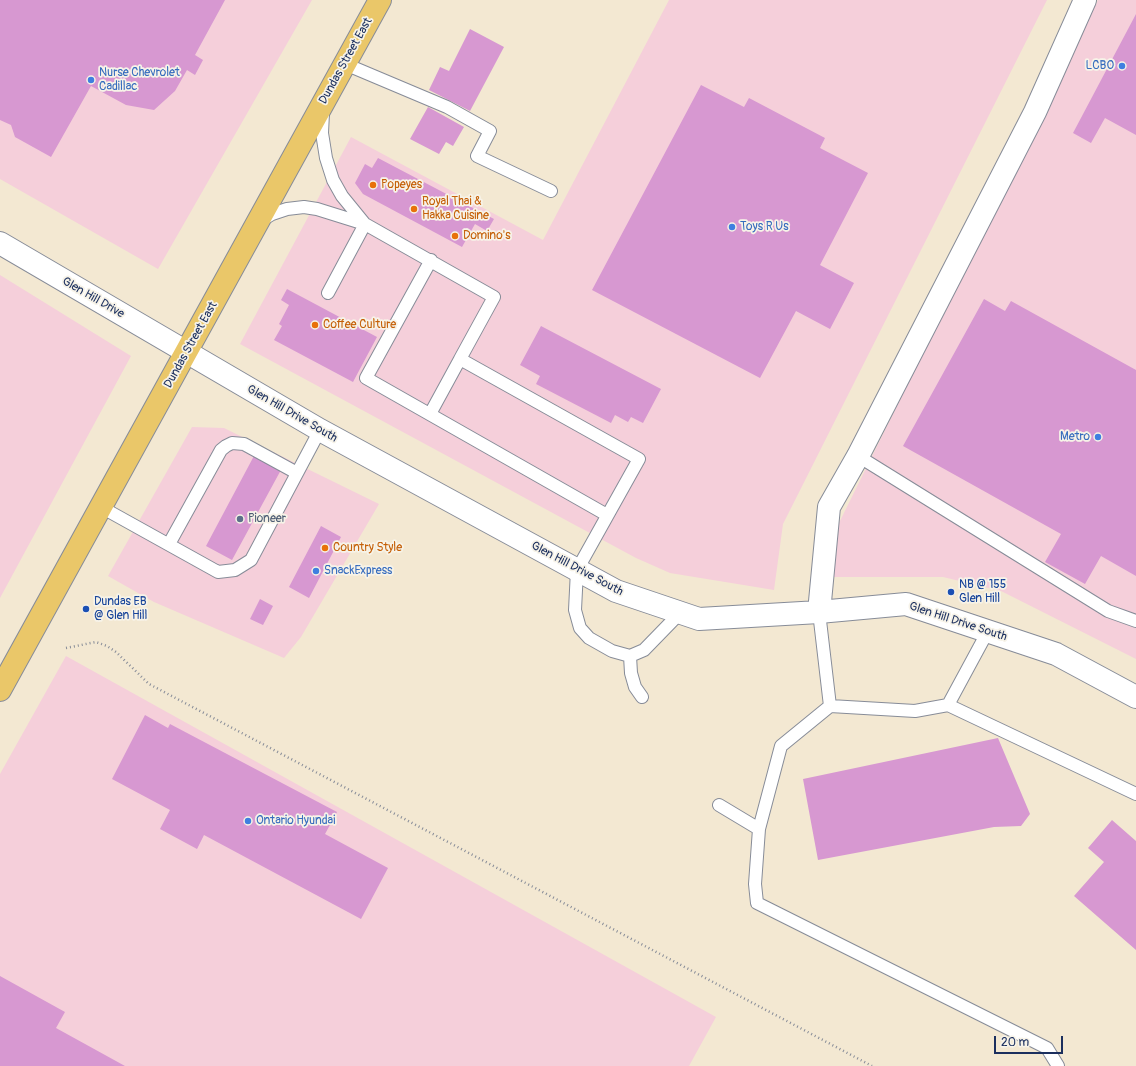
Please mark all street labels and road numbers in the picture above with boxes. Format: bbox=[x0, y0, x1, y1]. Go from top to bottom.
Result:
street label: Dundas Street East bbox=[316, 15, 376, 107]
street label: Glen Hill Drive bbox=[59, 274, 127, 322]
street label: Dundas Street East bbox=[161, 299, 221, 391]
street label: Glen Hill Drive South bbox=[244, 382, 340, 446]
street label: Glen Hill Drive South bbox=[529, 539, 625, 599]
street label: Glen Hill Drive South bbox=[907, 599, 1009, 645]

